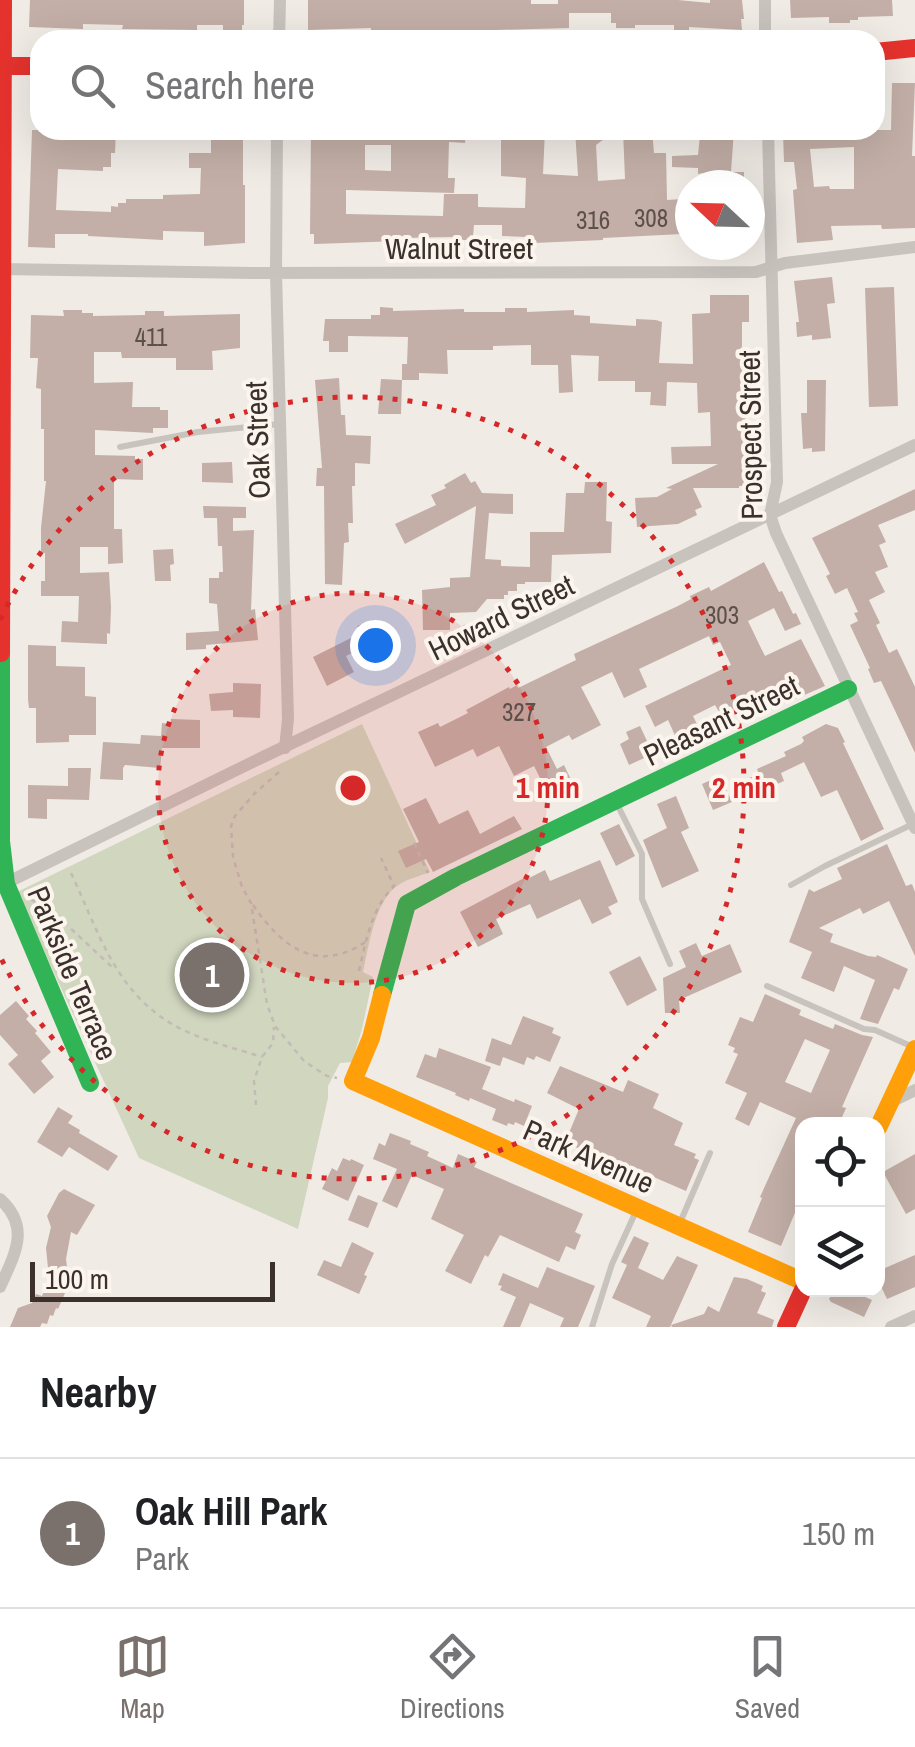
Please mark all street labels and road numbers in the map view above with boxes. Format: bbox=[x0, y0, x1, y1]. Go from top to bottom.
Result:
street label: Walnut Street bbox=[385, 228, 533, 268]
street label: Prospect Street bbox=[729, 350, 771, 520]
street label: Oak Street bbox=[235, 380, 279, 499]
street label: Howard Street bbox=[422, 564, 581, 669]
street label: Pleasant Street bbox=[637, 665, 806, 775]
street label: Parkside Terrace bbox=[18, 880, 128, 1066]
street label: Park Avenue bbox=[517, 1109, 661, 1203]

